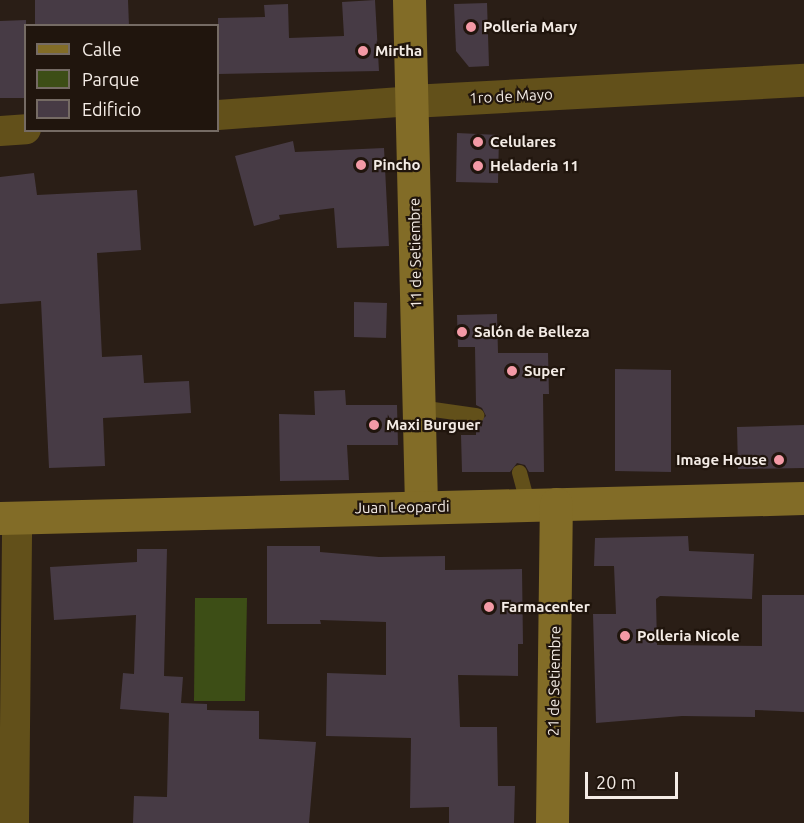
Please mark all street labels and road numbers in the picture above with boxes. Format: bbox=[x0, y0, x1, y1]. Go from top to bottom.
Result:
street label: 1ro de Mayo bbox=[469, 85, 553, 107]
street label: 11 de Setiembre bbox=[405, 198, 425, 308]
street label: Juan Leopardi bbox=[354, 497, 450, 517]
street label: 21 de Setiembre bbox=[544, 626, 564, 736]

